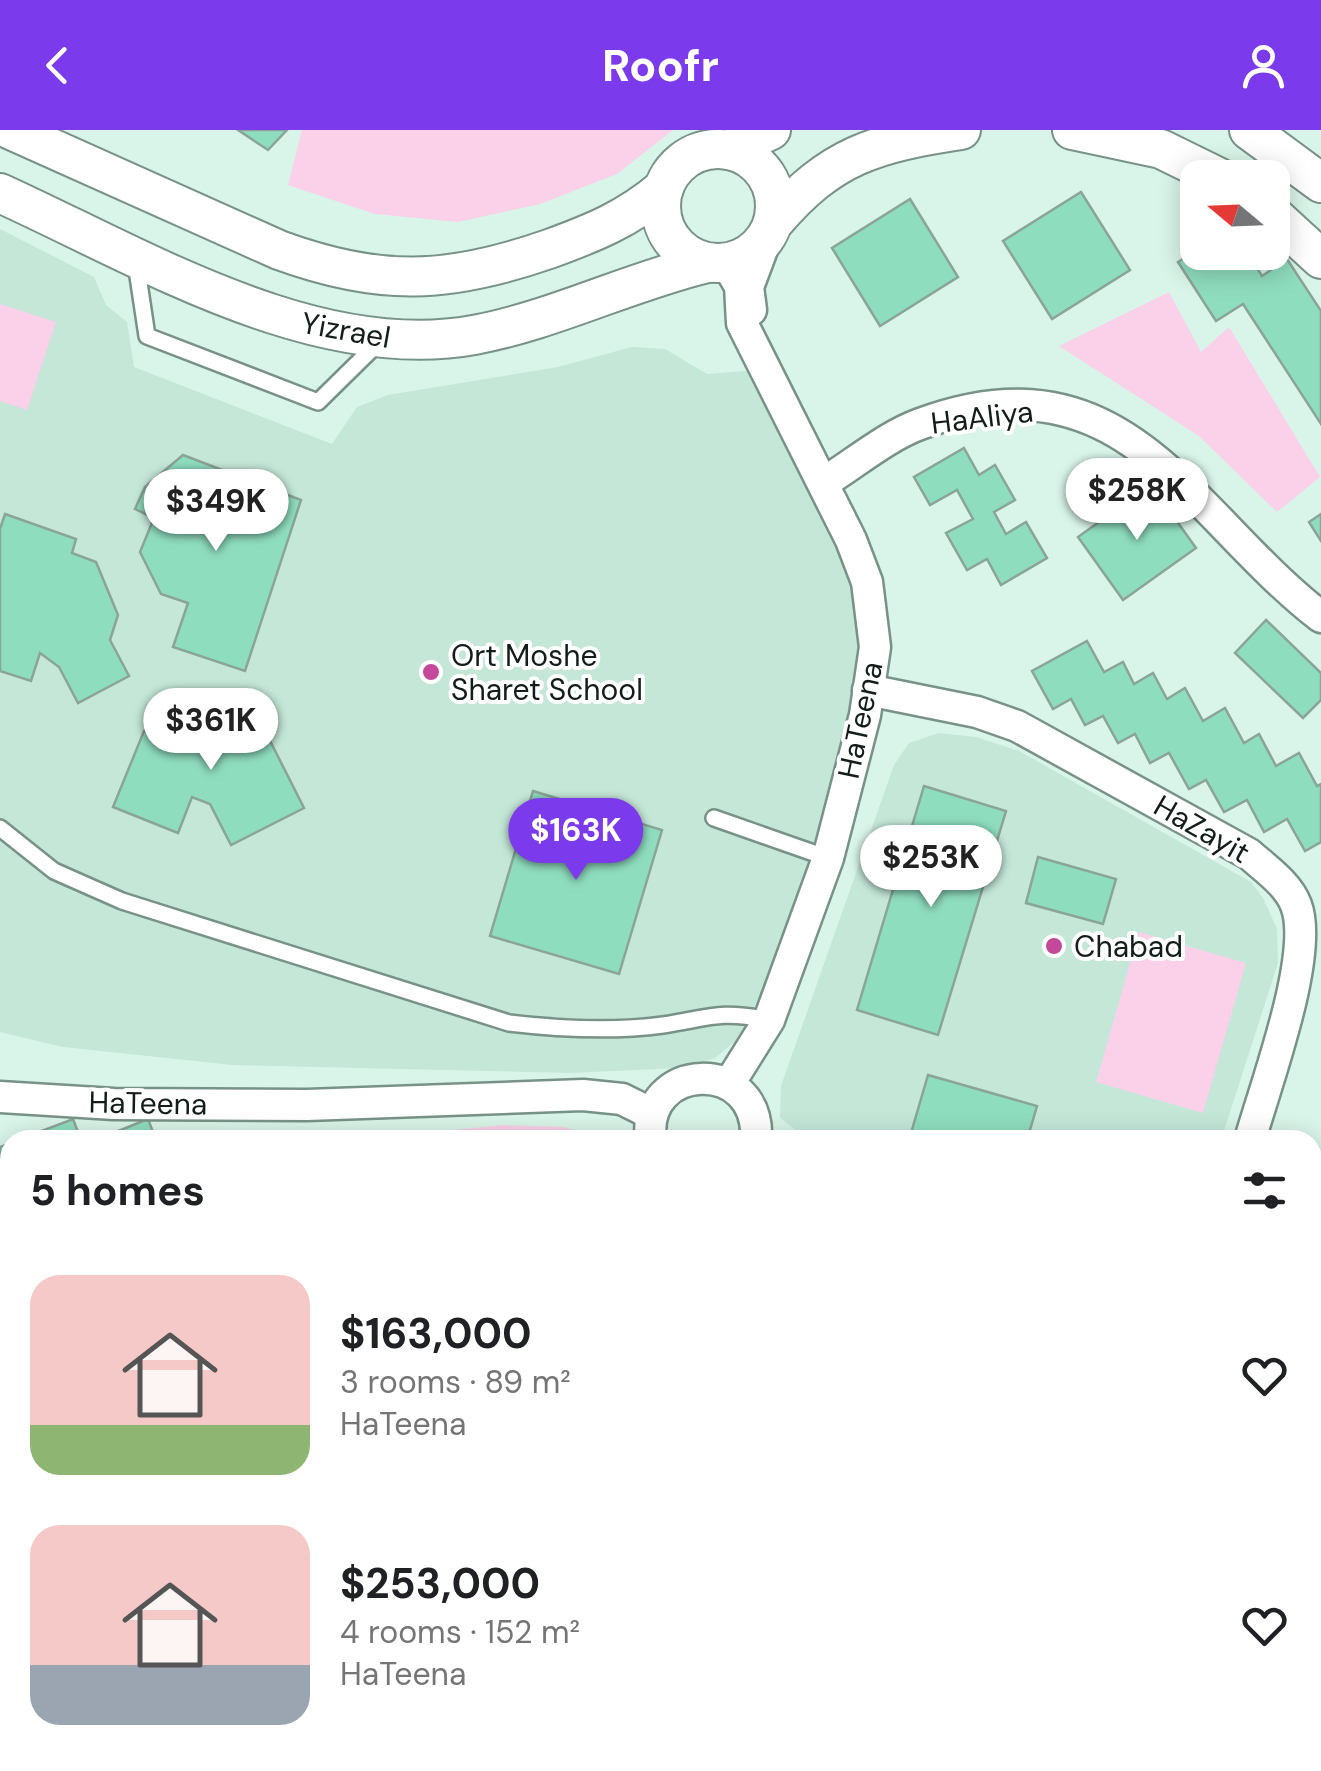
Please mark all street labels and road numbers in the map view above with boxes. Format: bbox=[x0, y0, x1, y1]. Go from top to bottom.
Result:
street label: Yizrael bbox=[299, 303, 393, 357]
street label: HaAliya bbox=[929, 391, 1035, 443]
street label: HaTeena bbox=[829, 658, 891, 782]
street label: HaZayit bbox=[1147, 786, 1257, 872]
street label: HaTeena bbox=[88, 1082, 208, 1124]

